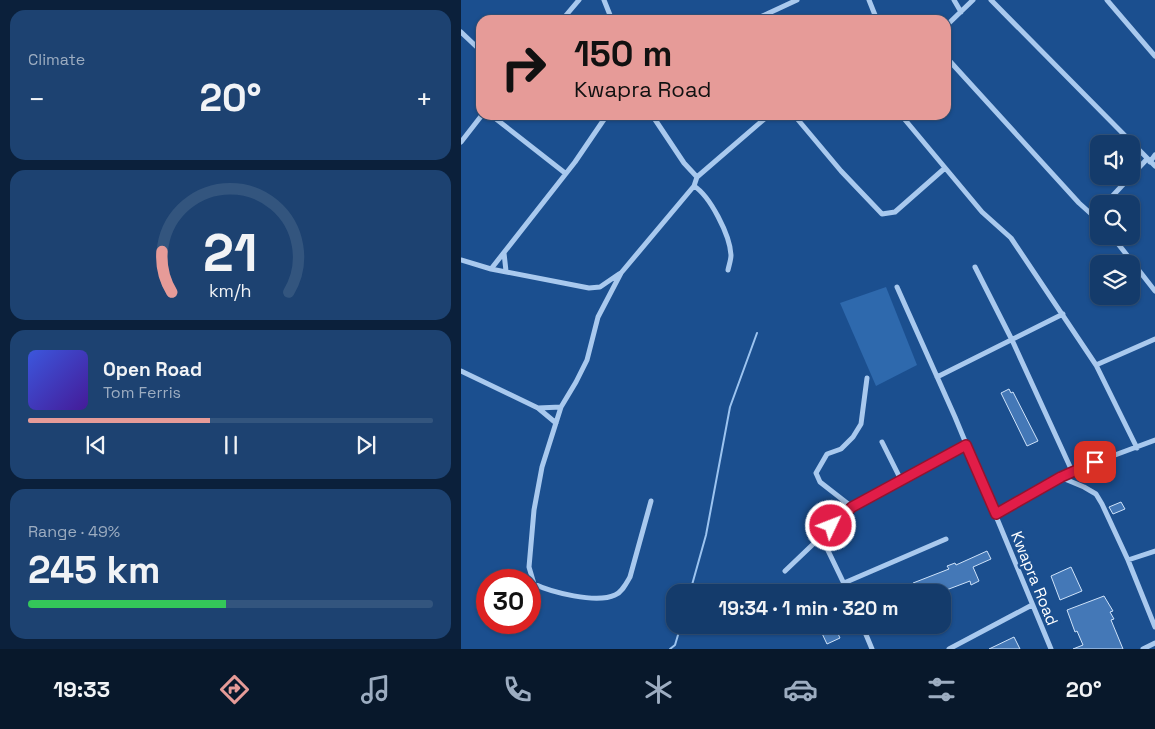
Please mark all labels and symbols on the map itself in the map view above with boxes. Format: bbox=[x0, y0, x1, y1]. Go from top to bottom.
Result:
pin bbox=[1074, 441, 1116, 483]
position arrow bbox=[804, 499, 856, 551]
street label: Kwapra Road bbox=[1006, 528, 1063, 628]
speed limit sign: 30 bbox=[476, 569, 541, 634]

